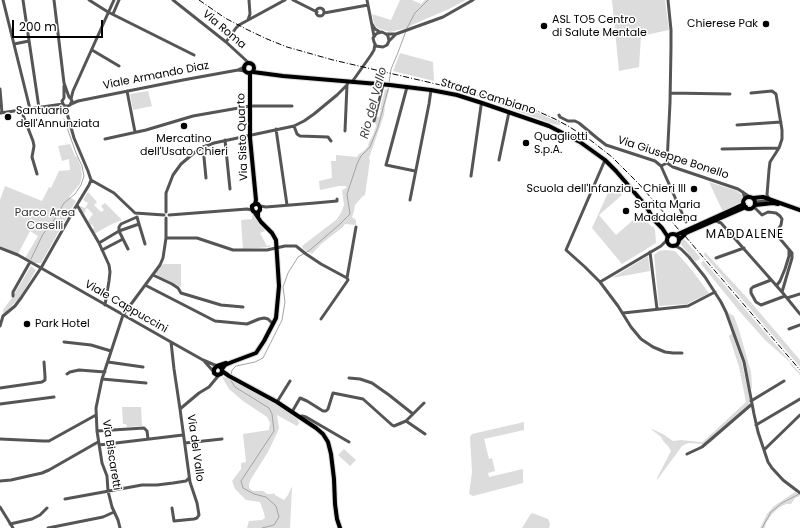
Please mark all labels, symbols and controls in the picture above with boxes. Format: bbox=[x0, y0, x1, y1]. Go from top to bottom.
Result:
street label: Via Roma bbox=[199, 8, 249, 52]
scale bar bbox=[14, 12, 105, 38]
place label: ASL TO5 Centro di Salute Mentale bbox=[552, 13, 647, 39]
place label: Chierese Pak bbox=[687, 17, 758, 31]
text: 200 m bbox=[19, 18, 57, 35]
marker: Chierese Pak bbox=[761, 19, 771, 29]
marker: ASL TO5 Centro di Salute Mentale bbox=[539, 21, 549, 31]
street label: Viale Armando Diaz bbox=[102, 59, 210, 93]
water label: Rio del Vallo bbox=[358, 66, 390, 140]
street label: Strada Cambiano bbox=[439, 76, 537, 118]
street label: Via Sisto Quarto bbox=[235, 93, 251, 181]
place label: Santuario dell'Annunziata bbox=[16, 104, 100, 130]
marker: Santuario dell'Annunziata bbox=[3, 112, 13, 122]
marker: Mercatino dell'Usato Chieri bbox=[179, 121, 189, 131]
place label: Quagliotti S.p.A. bbox=[534, 130, 588, 156]
place label: Mercatino dell'Usato Chieri bbox=[140, 132, 228, 158]
street label: Via Giuseppe Bonello bbox=[616, 134, 730, 182]
marker: Quagliotti S.p.A. bbox=[521, 138, 531, 148]
place label: Scuola dell'Infanzia - Chieri III bbox=[526, 182, 686, 196]
marker: Scuola dell'Infanzia - Chieri III bbox=[689, 184, 699, 194]
place label: Santa Maria Maddalena bbox=[634, 198, 700, 224]
park label: Parco Area Caselli bbox=[15, 206, 75, 232]
marker: Santa Maria Maddalena bbox=[621, 206, 631, 216]
district label: MADDALENE bbox=[706, 228, 784, 242]
street label: Viale Cappuccini bbox=[82, 278, 170, 336]
place label: Park Hotel bbox=[35, 317, 90, 331]
marker: Park Hotel bbox=[22, 319, 32, 329]
street label: Via del Vallo bbox=[184, 414, 206, 482]
street label: Via Biscaretti bbox=[99, 419, 123, 491]

